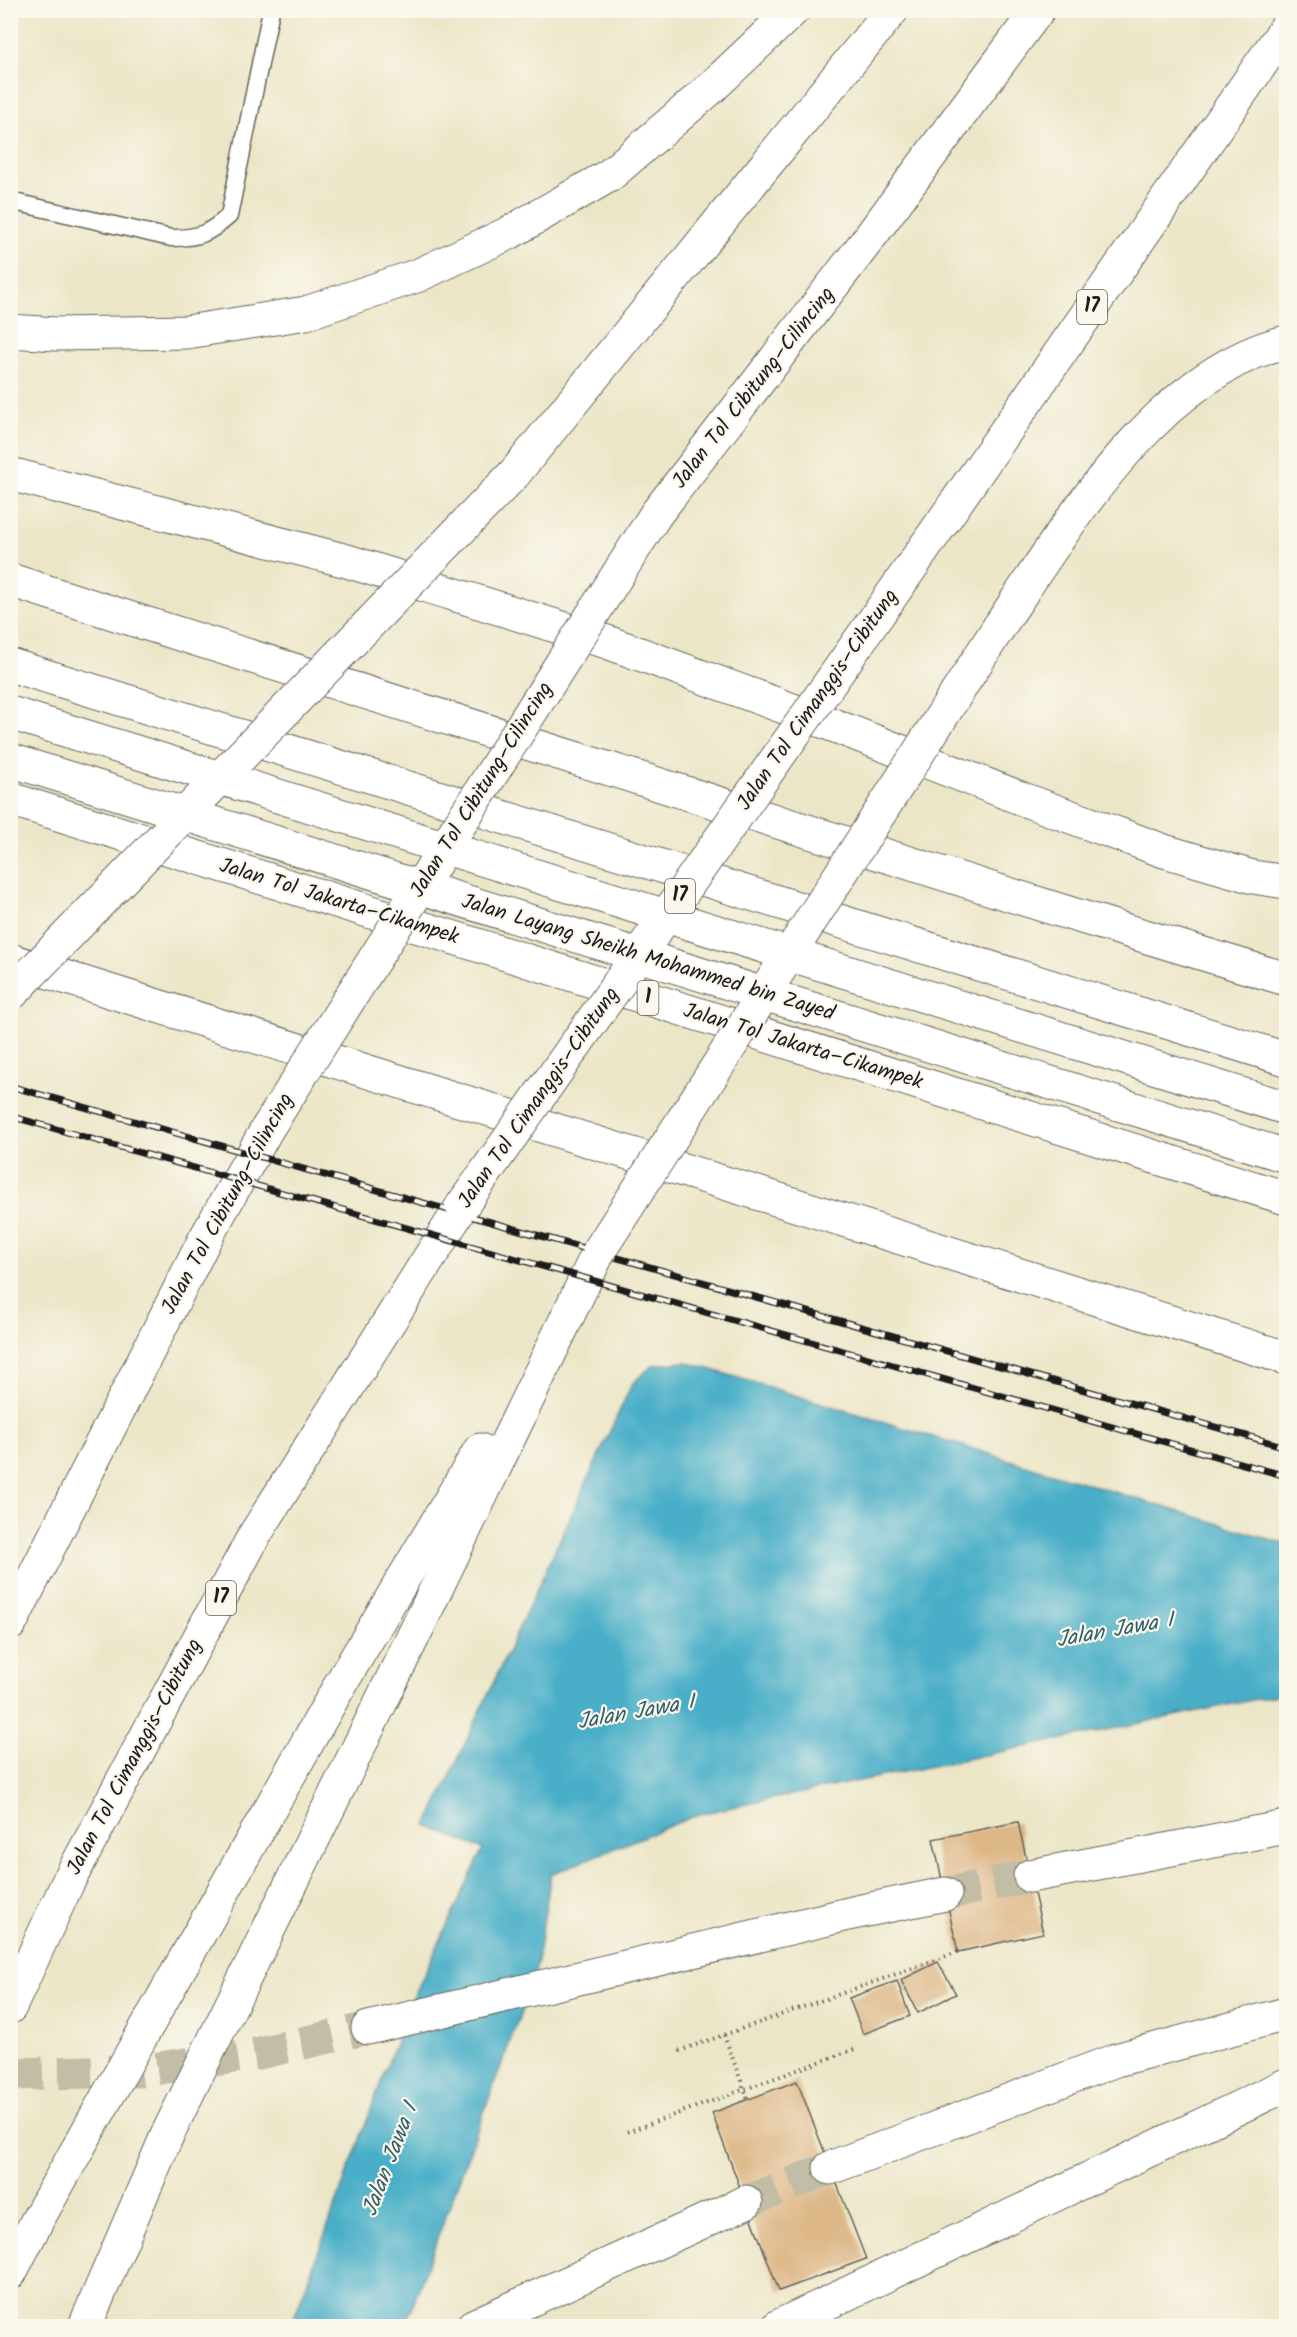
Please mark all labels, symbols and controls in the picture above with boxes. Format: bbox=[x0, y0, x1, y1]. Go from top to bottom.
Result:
street label: Jalan Tol Cibitung–Cilincing bbox=[664, 280, 844, 496]
road number: 17 bbox=[1077, 290, 1107, 324]
street label: Jalan Tol Cimanggis–Cibitung bbox=[729, 583, 907, 817]
street label: Jalan Tol Cibitung–Cilincing bbox=[402, 676, 562, 904]
street label: Jalan Tol Jakarta–Cikampek bbox=[215, 850, 463, 954]
road number: 17 bbox=[665, 879, 695, 913]
street label: Jalan Layang Sheikh Mohammed bin Zayed bbox=[457, 885, 839, 1031]
street label: Jalan Tol Cimanggis–Cibitung bbox=[450, 981, 628, 1215]
road number: 1 bbox=[638, 981, 658, 1015]
street label: Jalan Tol Jakarta–Cikampek bbox=[679, 995, 927, 1099]
street label: Jalan Tol Cibitung–Cilincing bbox=[153, 1087, 303, 1321]
road number: 17 bbox=[206, 1581, 236, 1615]
water label: Jalan Jawa I bbox=[1054, 1603, 1179, 1659]
street label: Jalan Tol Cimanggis–Cibitung bbox=[59, 1633, 211, 1881]
water label: Jalan Jawa I bbox=[575, 1685, 700, 1741]
water label: Jalan Jawa I bbox=[353, 2096, 430, 2221]

